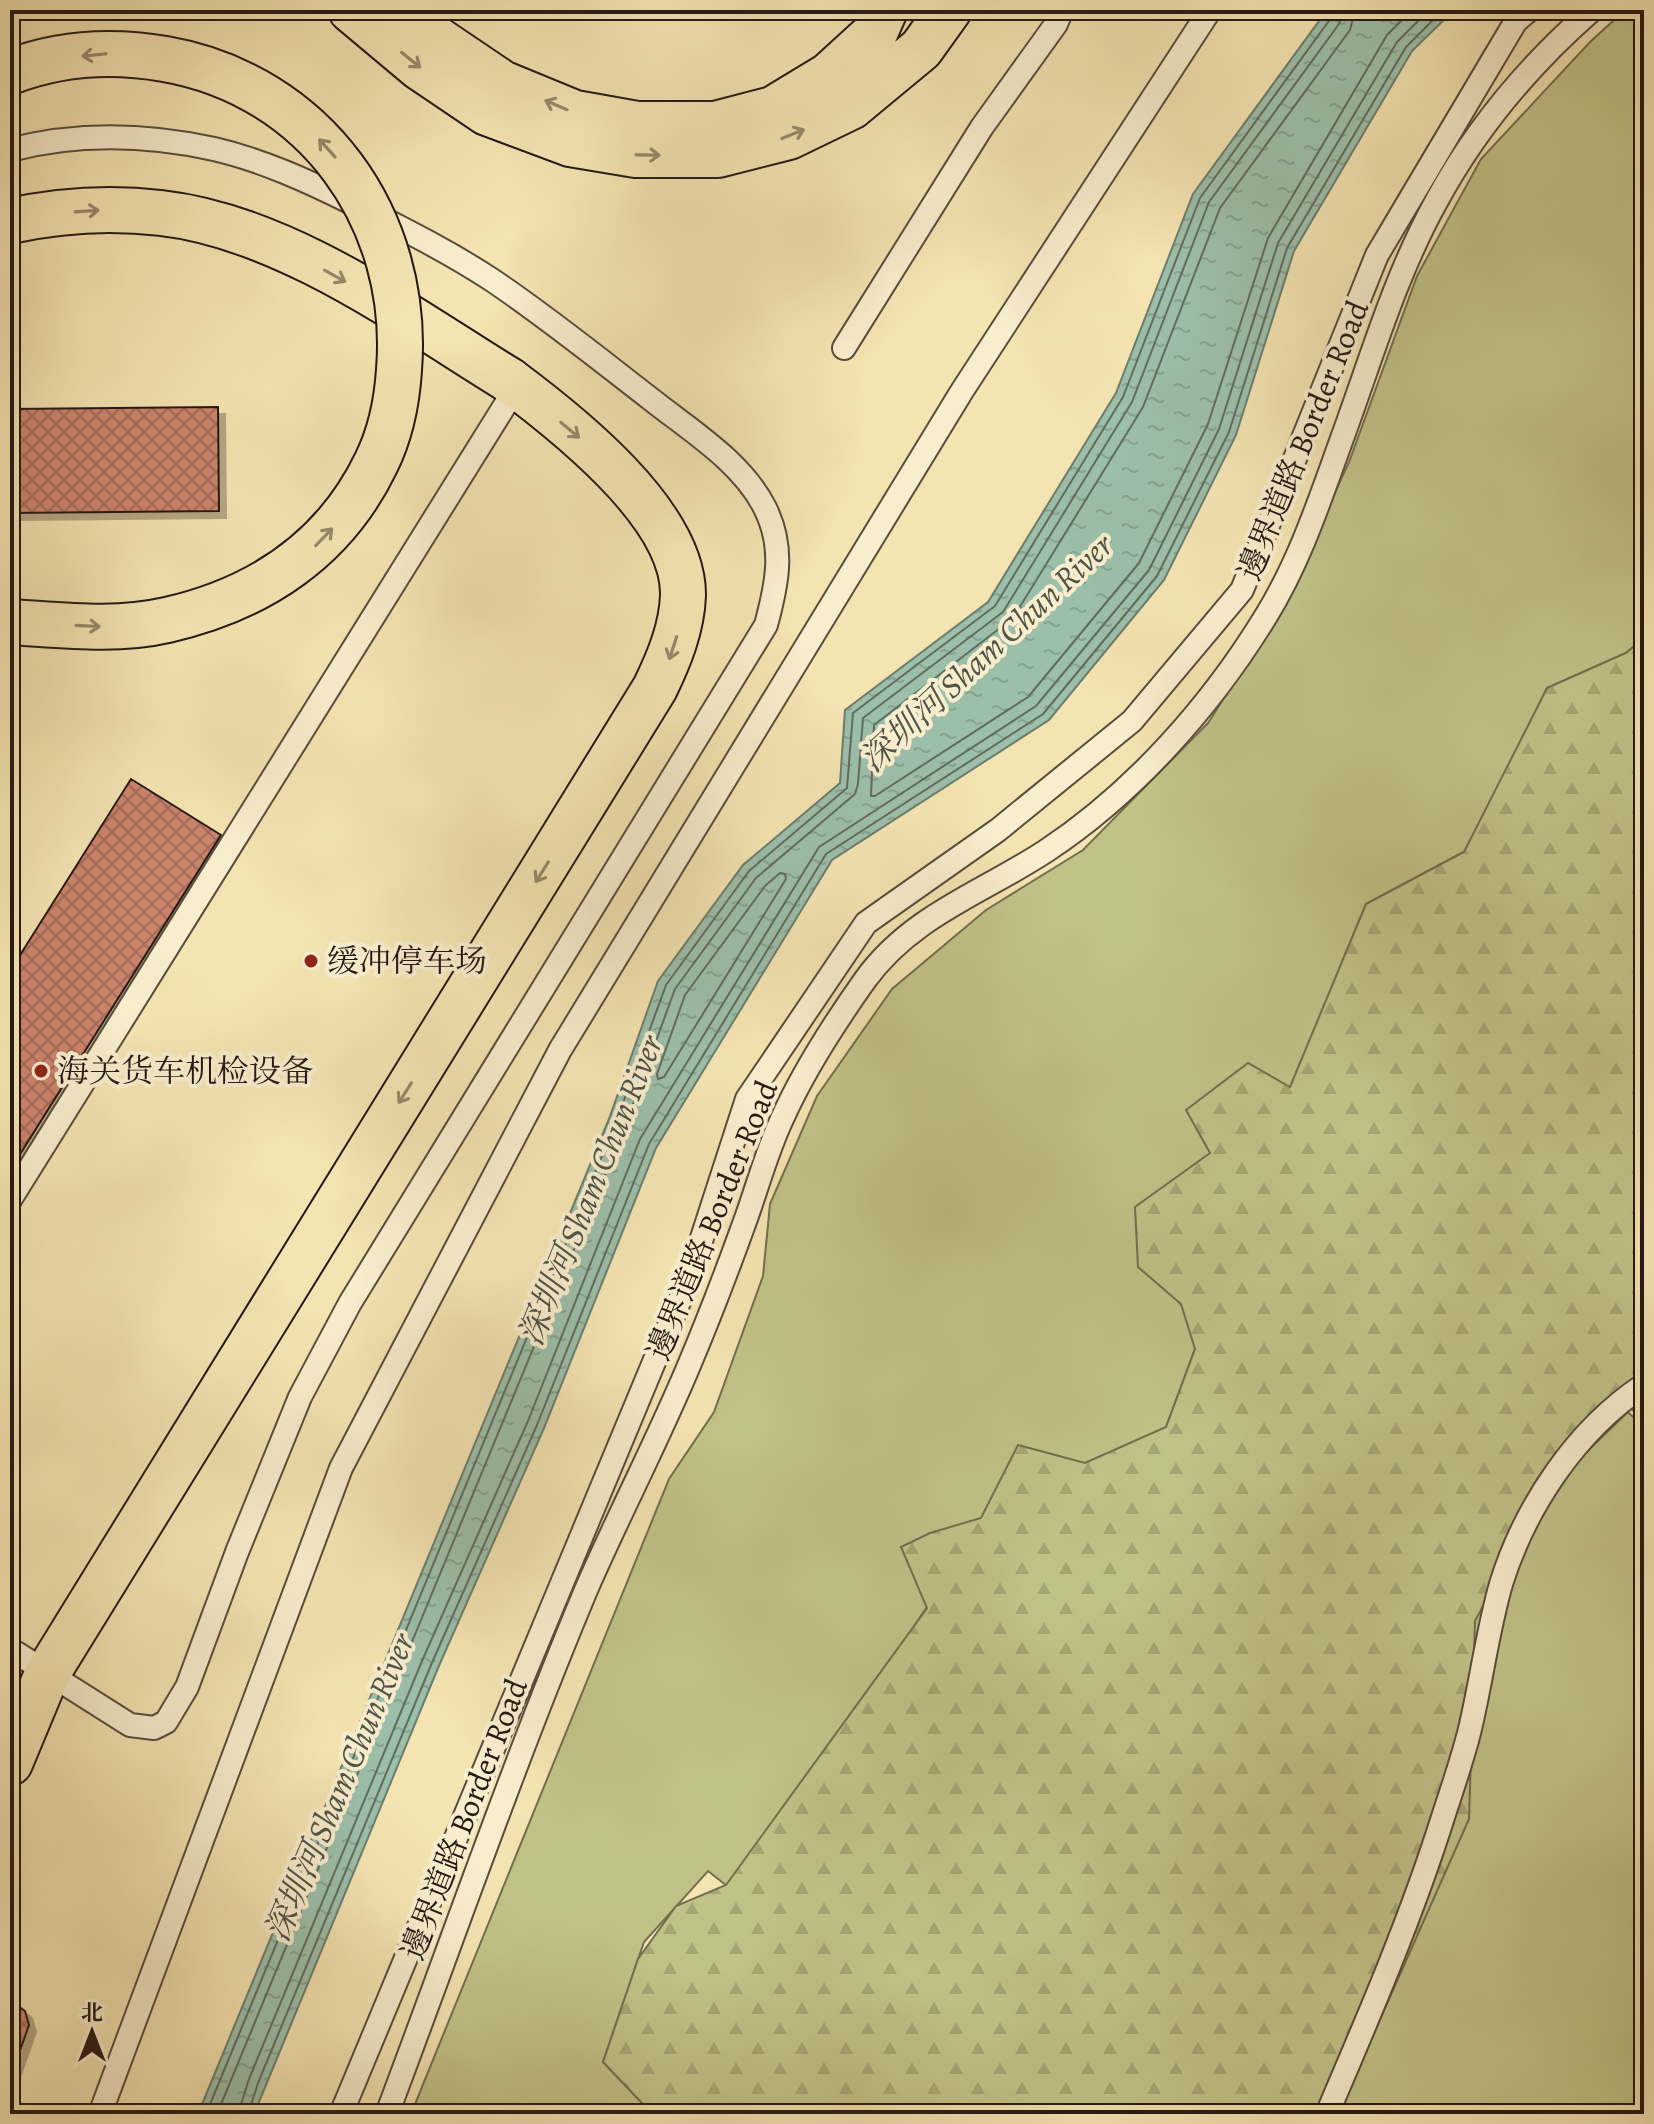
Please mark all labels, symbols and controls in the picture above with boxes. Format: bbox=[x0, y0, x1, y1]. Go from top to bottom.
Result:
one-way arrow bbox=[81, 47, 108, 62]
one-way arrow bbox=[400, 51, 421, 68]
one-way arrow bbox=[544, 97, 569, 112]
one-way arrow bbox=[780, 125, 805, 140]
one-way arrow bbox=[318, 139, 336, 159]
one-way arrow bbox=[634, 147, 661, 162]
one-way arrow bbox=[73, 203, 100, 218]
one-way arrow bbox=[322, 269, 346, 284]
street label: 邊界道路 Border Road bbox=[1227, 293, 1379, 586]
one-way arrow bbox=[559, 421, 579, 439]
water label: 深圳河 Sham Chun River bbox=[850, 522, 1124, 782]
one-way arrow bbox=[314, 527, 333, 547]
one-way arrow bbox=[74, 619, 101, 634]
one-way arrow bbox=[664, 635, 679, 660]
one-way arrow bbox=[533, 860, 549, 883]
place label: 缓冲停车场 bbox=[327, 939, 487, 983]
marker: 缓冲停车场 bbox=[302, 952, 320, 970]
water label: 深圳河 Sham Chun River bbox=[507, 1027, 675, 1352]
place label: 海关货车机检设备 bbox=[57, 1049, 313, 1093]
marker: 海关货车机检设备 bbox=[32, 1062, 50, 1080]
street label: 邊界道路 Border Road bbox=[636, 1073, 788, 1366]
one-way arrow bbox=[397, 1081, 413, 1104]
water label: 深圳河 Sham Chun River bbox=[253, 1625, 426, 1948]
street label: 邊界道路 Border Road bbox=[390, 1671, 538, 1966]
north arrow bbox=[52, 1992, 132, 2072]
text: 北 bbox=[81, 1998, 103, 2028]

